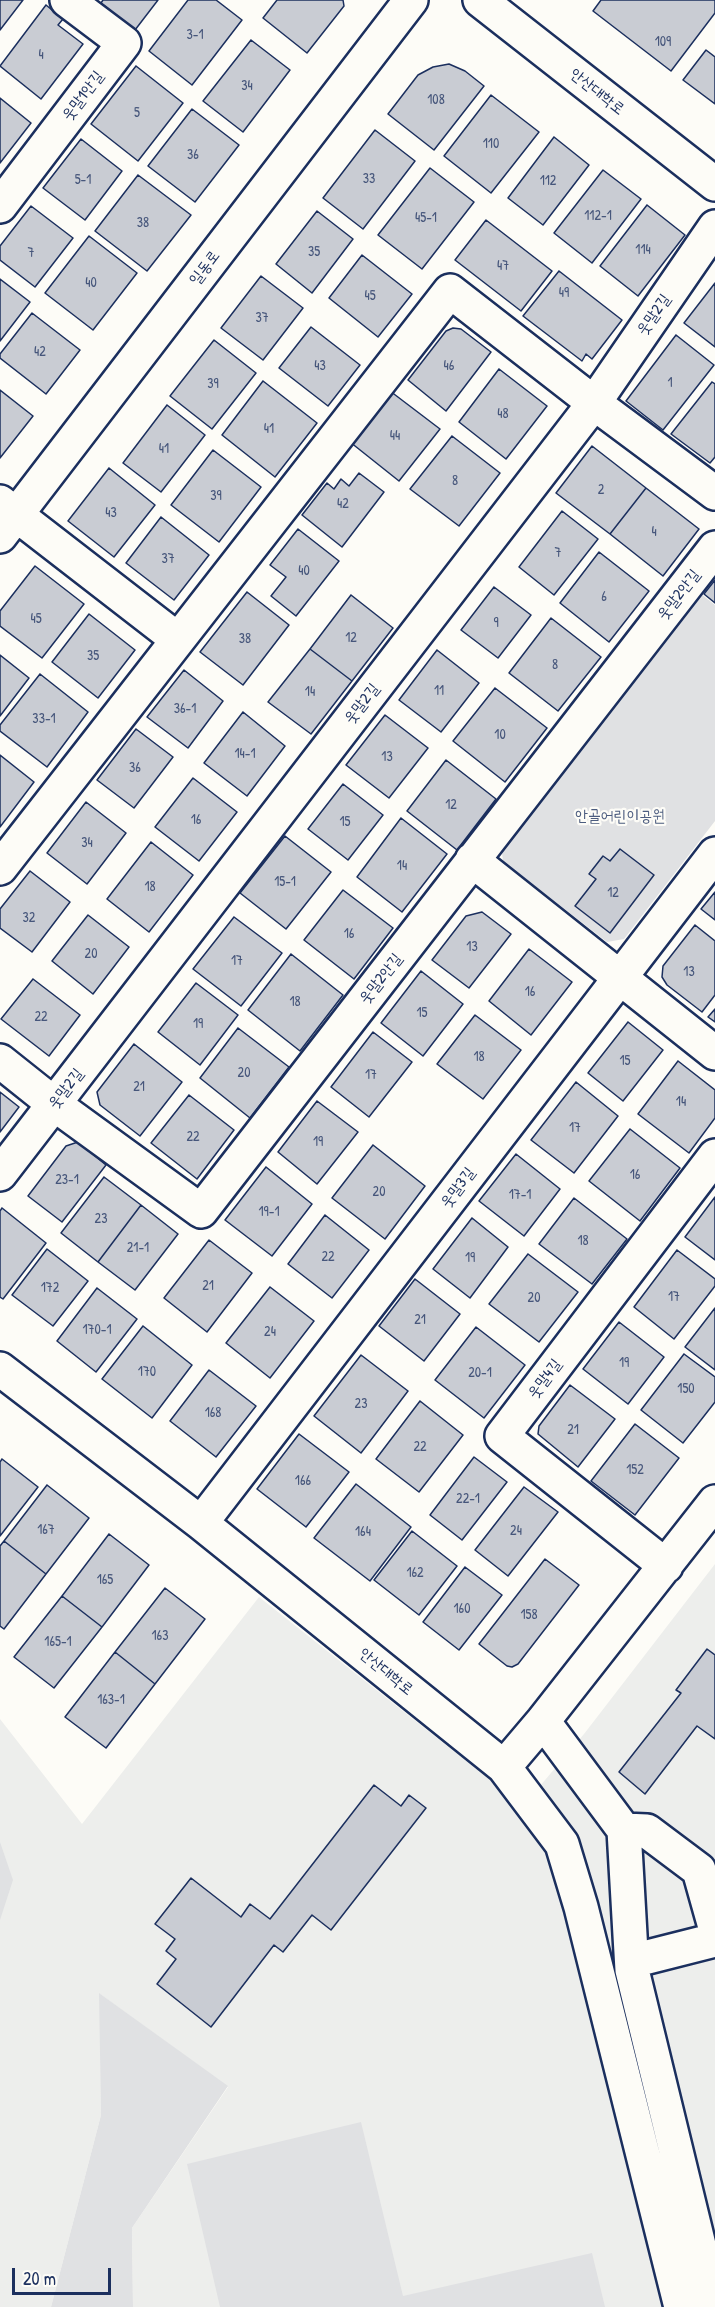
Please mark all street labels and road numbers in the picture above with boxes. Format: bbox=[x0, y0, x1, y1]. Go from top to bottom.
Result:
street label: 안산대학로 bbox=[566, 65, 628, 119]
street label: 웃말1안길 bbox=[58, 67, 108, 125]
street label: 일동로 bbox=[186, 247, 224, 289]
street label: 웃말2길 bbox=[633, 291, 675, 339]
street label: 웃말2안길 bbox=[653, 566, 705, 624]
street label: 웃말2길 bbox=[340, 680, 384, 728]
street label: 웃말2안길 bbox=[355, 950, 407, 1008]
street label: 웃말2길 bbox=[44, 1065, 88, 1113]
street label: 웃말3길 bbox=[437, 1164, 479, 1212]
street label: 웃말4길 bbox=[524, 1355, 566, 1403]
street label: 안산대학로 bbox=[355, 1644, 417, 1700]

